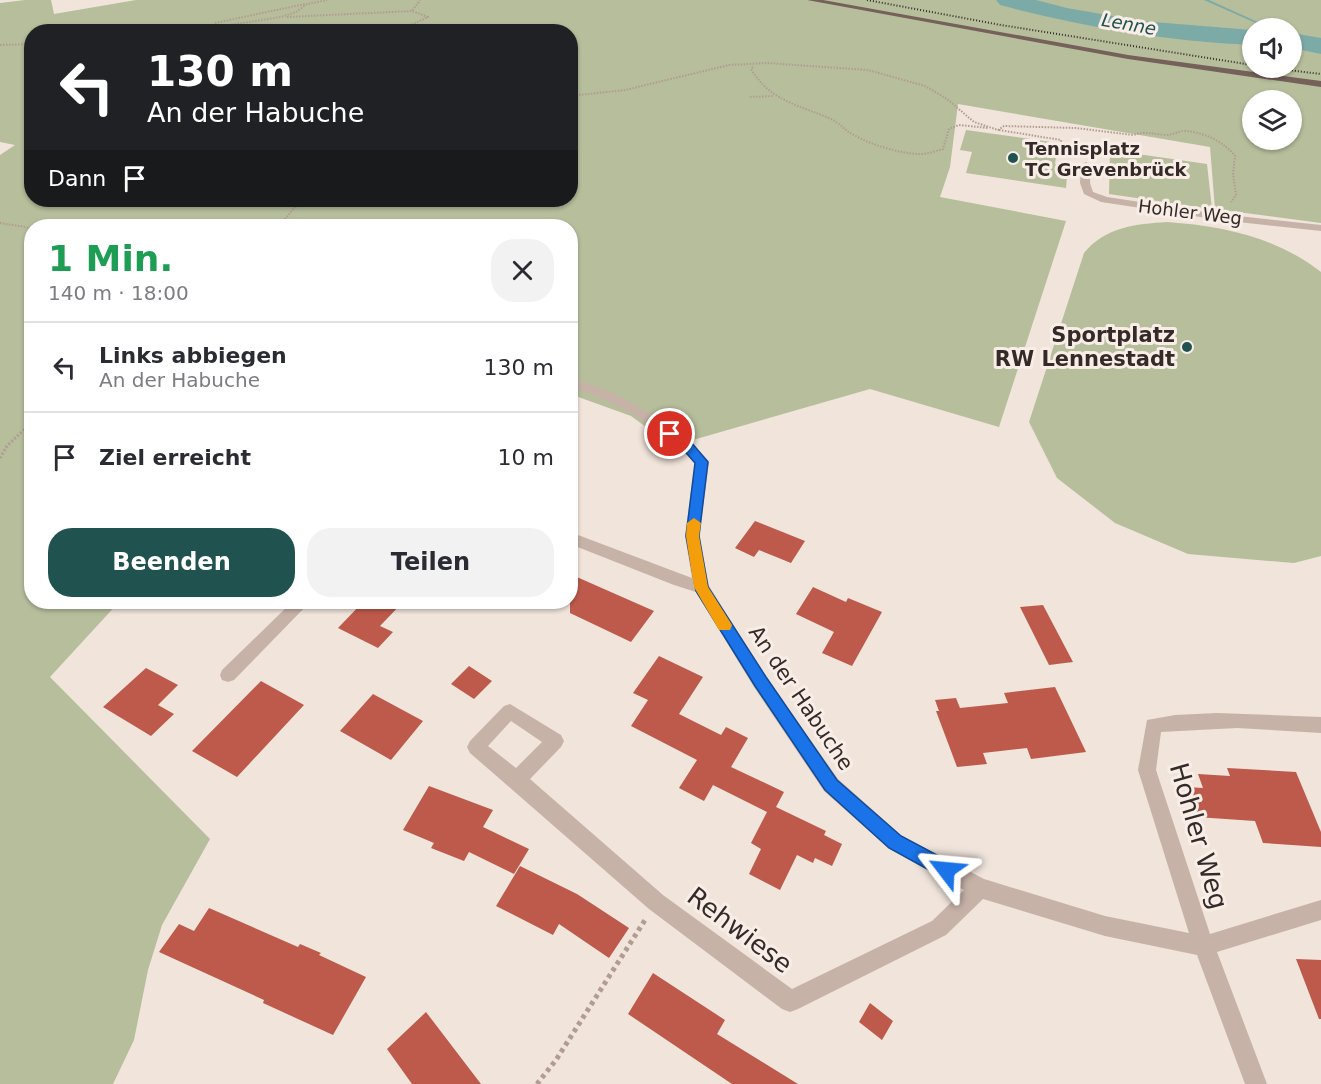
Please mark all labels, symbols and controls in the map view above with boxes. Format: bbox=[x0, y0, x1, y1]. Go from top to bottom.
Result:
water label: Lenne bbox=[1100, 9, 1158, 39]
map controls bbox=[1242, 18, 1302, 150]
button: sound bbox=[1242, 18, 1302, 78]
text: 130 m bbox=[147, 47, 293, 96]
icon: left bbox=[48, 48, 126, 126]
button: layers bbox=[1242, 90, 1302, 150]
text: An der Habuche bbox=[147, 97, 364, 128]
place label: Tennisplatz TC Grevenbrück bbox=[1025, 138, 1188, 180]
marker: Tennisplatz TC Grevenbrück bbox=[1006, 151, 1020, 165]
icon: arrive bbox=[118, 162, 151, 195]
text: Dann bbox=[48, 166, 106, 191]
street label: Hohler Weg bbox=[1137, 195, 1243, 229]
text: 1 Min. bbox=[48, 238, 173, 279]
button: close bbox=[491, 239, 554, 302]
text: 140 m · 18:00 bbox=[48, 281, 189, 305]
place label: Sportplatz RW Lennestadt bbox=[995, 323, 1175, 371]
marker: Sportplatz RW Lennestadt bbox=[1180, 340, 1194, 354]
text: Links abbiegen bbox=[99, 343, 287, 368]
icon: left bbox=[48, 351, 81, 384]
text: 130 m bbox=[484, 355, 554, 380]
text: An der Habuche bbox=[99, 368, 260, 392]
pin bbox=[644, 408, 695, 459]
icon: arrive bbox=[653, 417, 686, 450]
icon: arrive bbox=[48, 441, 81, 474]
text: Ziel erreicht bbox=[99, 445, 251, 470]
text: 10 m bbox=[498, 445, 554, 470]
button: Beenden bbox=[48, 528, 295, 597]
button: Teilen bbox=[307, 528, 554, 597]
street label: An der Habuche bbox=[744, 621, 858, 775]
street label: Hohler Weg bbox=[1164, 759, 1234, 913]
position arrow bbox=[914, 838, 978, 902]
street label: Rehwiese bbox=[682, 881, 798, 979]

